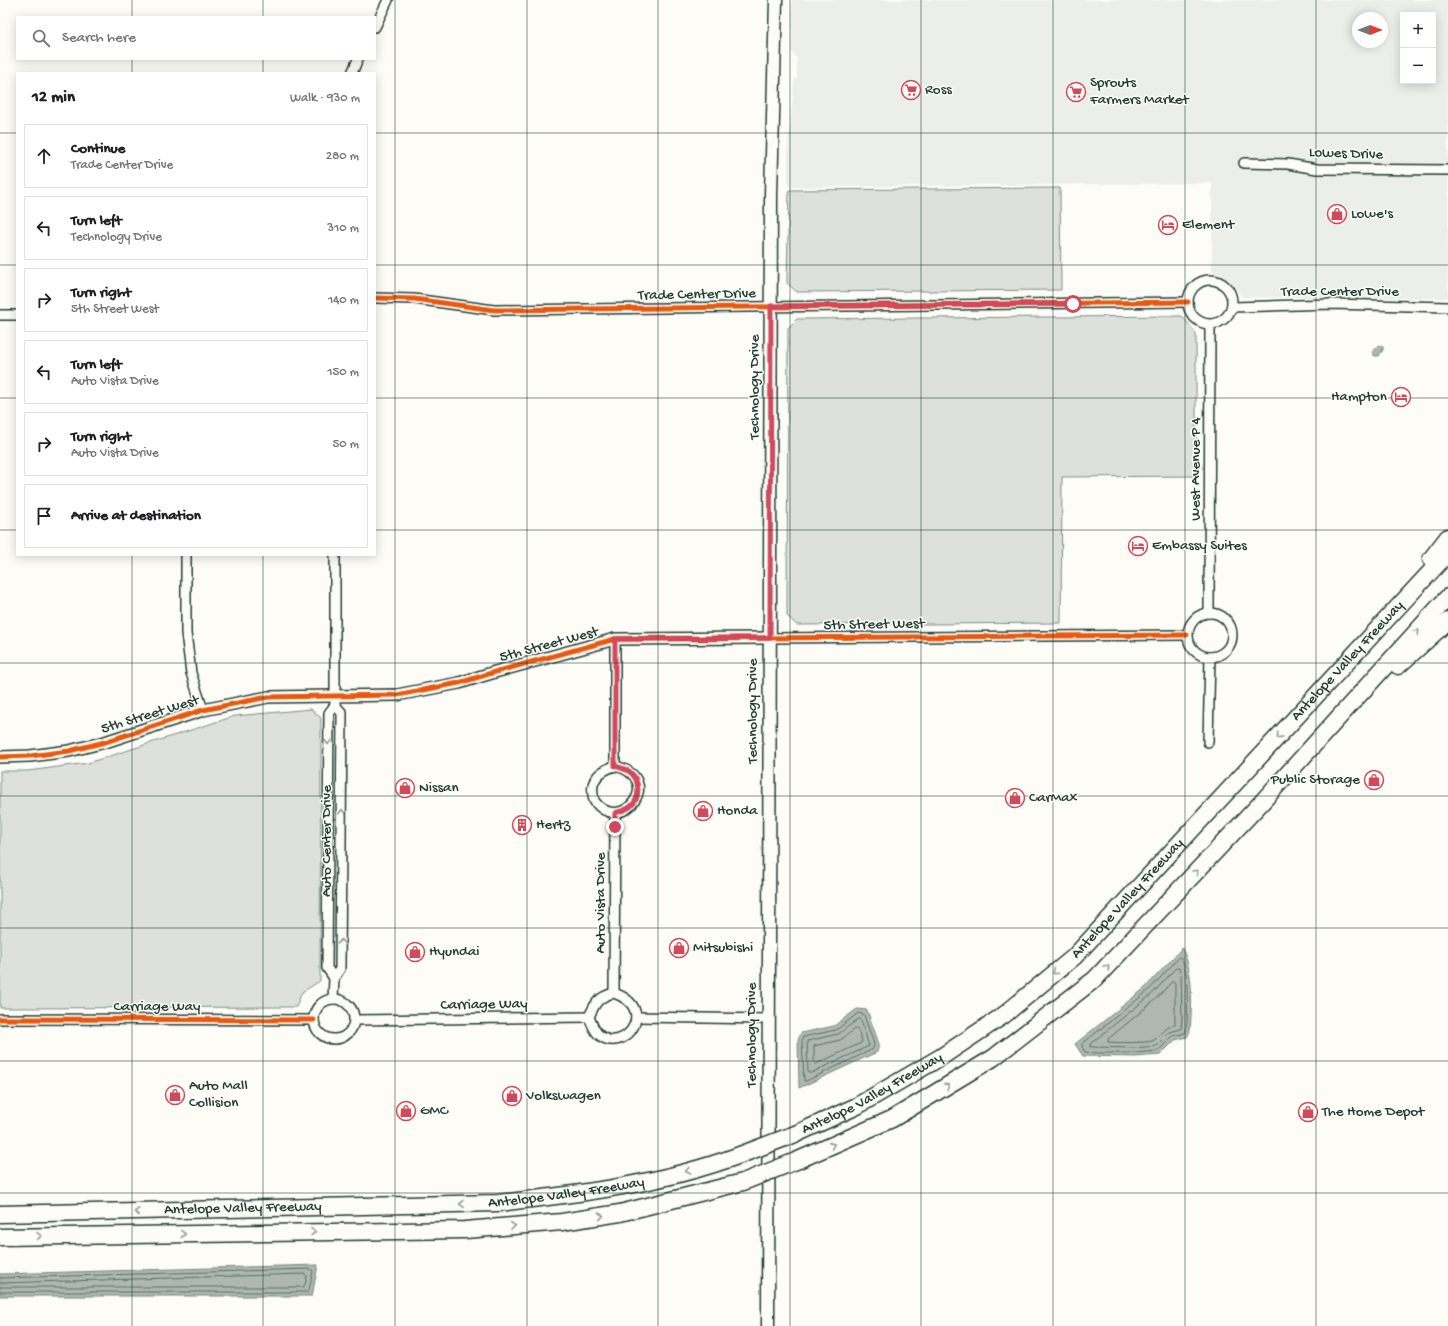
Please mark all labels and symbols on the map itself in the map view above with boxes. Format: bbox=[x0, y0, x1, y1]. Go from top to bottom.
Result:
north arrow bbox=[1352, 12, 1388, 48]
place label: Sprouts Farmers Market bbox=[1089, 74, 1191, 109]
supermarket icon: Ross bbox=[900, 79, 922, 101]
place label: Ross bbox=[925, 81, 952, 99]
supermarket icon: Sprouts Farmers Market bbox=[1065, 81, 1087, 103]
street label: Lowes Drive bbox=[1308, 144, 1384, 164]
shop icon: Lowe's bbox=[1326, 203, 1348, 225]
place label: Lowe's bbox=[1351, 205, 1393, 223]
hotel icon: Element bbox=[1157, 214, 1179, 236]
place label: Element bbox=[1182, 216, 1236, 234]
street label: Trade Center Drive bbox=[1280, 283, 1399, 301]
street label: Trade Center Drive bbox=[637, 285, 756, 305]
route start bbox=[1064, 295, 1082, 313]
street label: Technology Drive bbox=[746, 334, 764, 440]
hotel icon: Hampton bbox=[1390, 386, 1412, 408]
place label: Hampton bbox=[1331, 388, 1387, 406]
street label: West Avenue P 4 bbox=[1187, 417, 1205, 521]
hotel icon: Embassy Suites bbox=[1127, 535, 1149, 557]
place label: Embassy Suites bbox=[1152, 537, 1247, 555]
street label: Antelope Valley Freeway bbox=[1288, 597, 1408, 725]
street label: 5th Street West bbox=[823, 615, 927, 635]
street label: 5th Street West bbox=[498, 623, 602, 667]
one-way arrow bbox=[1412, 629, 1420, 637]
street label: Technology Drive bbox=[744, 658, 762, 764]
street label: 5th Street West bbox=[99, 691, 203, 738]
one-way arrow bbox=[1277, 731, 1284, 739]
one-way arrow bbox=[324, 739, 332, 745]
shop icon: Public Storage bbox=[1363, 769, 1385, 791]
place label: Public Storage bbox=[1270, 771, 1360, 789]
shop icon: Nissan bbox=[394, 777, 416, 799]
place label: Nissan bbox=[419, 779, 459, 797]
street label: Auto Center Drive bbox=[318, 785, 336, 897]
shop icon: CarMax bbox=[1004, 787, 1026, 809]
place label: CarMax bbox=[1029, 789, 1078, 807]
shop icon: Honda bbox=[692, 800, 714, 822]
place label: Honda bbox=[717, 802, 758, 820]
one-way arrow bbox=[338, 809, 346, 815]
building icon: Hertz bbox=[511, 814, 533, 836]
place label: Hertz bbox=[536, 816, 571, 834]
route end bbox=[606, 818, 624, 836]
street label: Antelope Valley Freeway bbox=[1068, 834, 1188, 963]
street label: Auto Vista Drive bbox=[592, 852, 610, 954]
one-way arrow bbox=[1191, 869, 1199, 877]
shop icon: Mitsubishi bbox=[668, 937, 690, 959]
one-way arrow bbox=[336, 939, 345, 945]
place label: Mitsubishi bbox=[693, 939, 753, 957]
shop icon: Hyundai bbox=[404, 941, 426, 963]
place label: Hyundai bbox=[429, 943, 479, 961]
one-way arrow bbox=[1102, 964, 1109, 971]
one-way arrow bbox=[1053, 968, 1060, 975]
street label: Technology Drive bbox=[743, 982, 761, 1088]
street label: Carriage Way bbox=[440, 995, 528, 1015]
street label: Carriage Way bbox=[114, 998, 201, 1016]
street label: Antelope Valley Freeway bbox=[799, 1049, 947, 1139]
place label: Auto Mall Collision bbox=[189, 1077, 248, 1112]
shop icon: Auto Mall Collision bbox=[164, 1084, 186, 1106]
one-way arrow bbox=[943, 1084, 950, 1091]
shop icon: Volkswagen bbox=[501, 1085, 523, 1107]
place label: Volkswagen bbox=[525, 1087, 601, 1105]
shop icon: GMC bbox=[395, 1100, 417, 1122]
shop icon: The Home Depot bbox=[1297, 1101, 1319, 1123]
place label: GMC bbox=[420, 1102, 449, 1120]
place label: The Home Depot bbox=[1321, 1103, 1426, 1121]
one-way arrow bbox=[827, 1142, 835, 1150]
one-way arrow bbox=[684, 1167, 691, 1175]
street label: Antelope Valley Freeway bbox=[488, 1173, 646, 1212]
street label: Antelope Valley Freeway bbox=[164, 1198, 322, 1219]
one-way arrow bbox=[459, 1200, 465, 1208]
one-way arrow bbox=[134, 1208, 140, 1216]
one-way arrow bbox=[598, 1212, 604, 1221]
one-way arrow bbox=[510, 1221, 516, 1230]
one-way arrow bbox=[310, 1228, 316, 1236]
one-way arrow bbox=[180, 1230, 186, 1238]
one-way arrow bbox=[36, 1232, 42, 1240]

